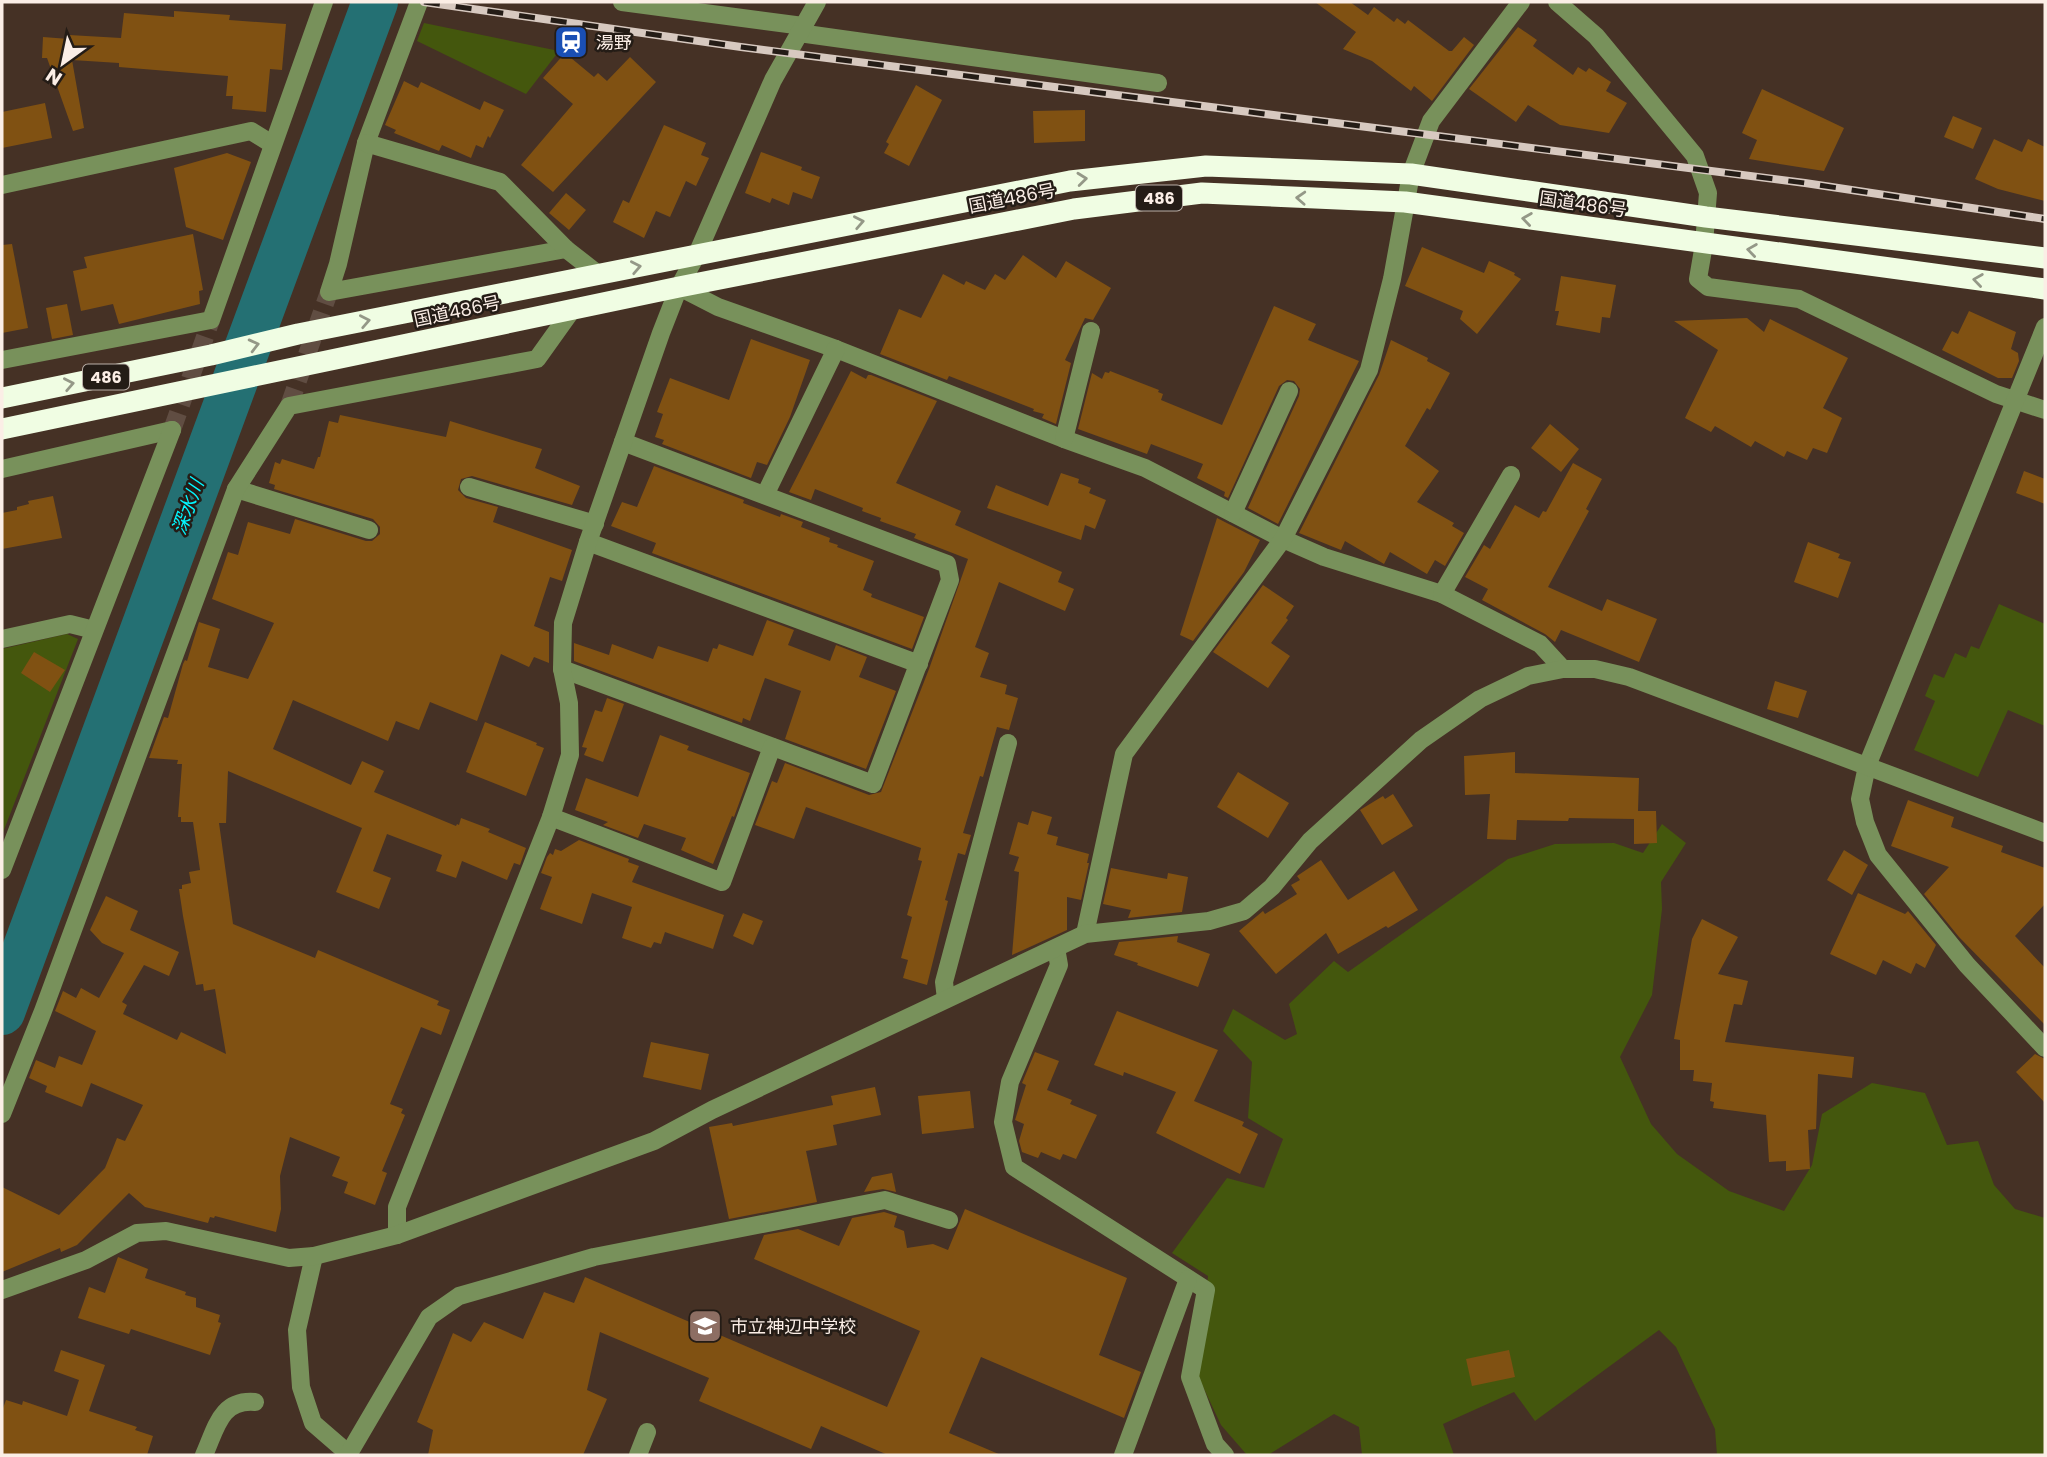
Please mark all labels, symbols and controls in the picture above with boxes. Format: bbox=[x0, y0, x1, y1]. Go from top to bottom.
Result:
station icon: 湯野 bbox=[552, 23, 590, 61]
north arrow bbox=[28, 28, 98, 98]
place label: 湯野 bbox=[596, 30, 632, 55]
text: N bbox=[41, 62, 67, 92]
one-way arrow bbox=[1076, 172, 1088, 187]
street label: 国道486号 bbox=[966, 177, 1058, 219]
street label: 国道486号 bbox=[1538, 185, 1628, 223]
road number: 486 bbox=[1136, 186, 1182, 210]
one-way arrow bbox=[1295, 190, 1306, 205]
one-way arrow bbox=[1521, 212, 1533, 227]
one-way arrow bbox=[853, 216, 865, 231]
one-way arrow bbox=[1746, 243, 1758, 258]
one-way arrow bbox=[630, 260, 642, 275]
one-way arrow bbox=[1972, 273, 1983, 288]
street label: 国道486号 bbox=[411, 290, 503, 332]
one-way arrow bbox=[359, 314, 371, 329]
one-way arrow bbox=[248, 339, 260, 353]
road number: 486 bbox=[83, 364, 129, 390]
one-way arrow bbox=[63, 378, 75, 393]
water label: 深水川 bbox=[166, 474, 211, 538]
school or university icon: 市立神辺中学校 bbox=[686, 1307, 724, 1345]
place label: 市立神辺中学校 bbox=[730, 1314, 856, 1339]

